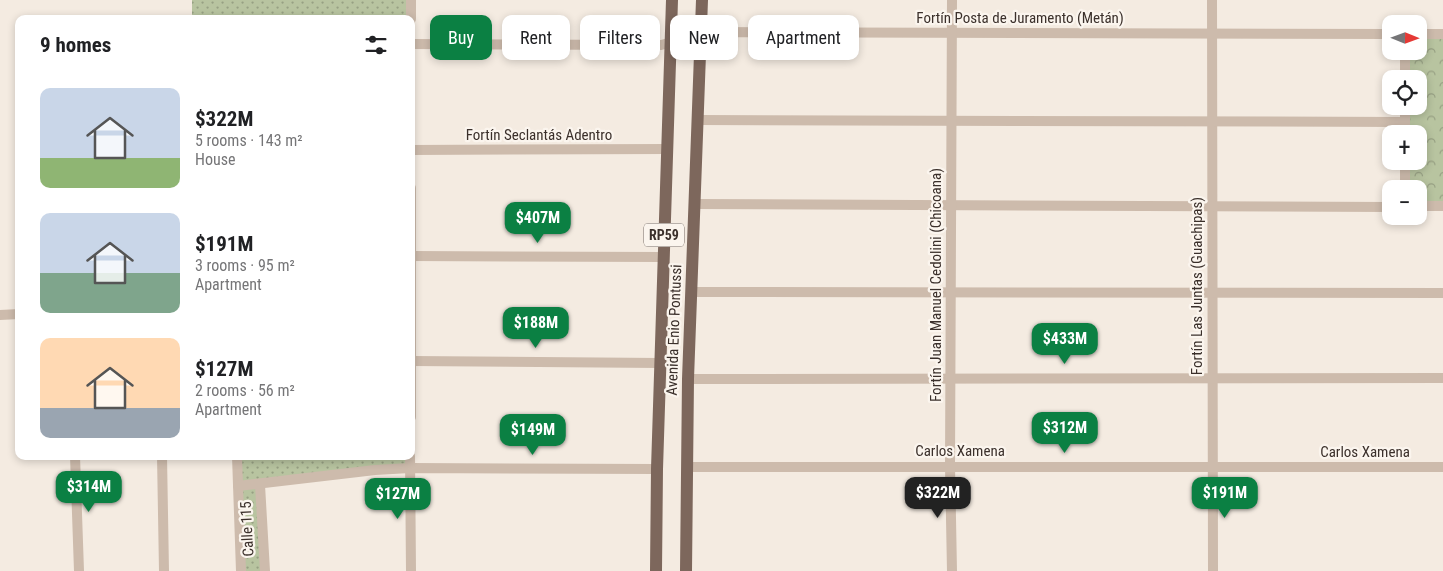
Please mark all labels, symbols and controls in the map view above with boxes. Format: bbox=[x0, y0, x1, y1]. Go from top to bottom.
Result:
street label: Fortín Posta de Juramento (Metán) bbox=[916, 9, 1124, 27]
chip: Buy bbox=[430, 15, 492, 60]
chip: Rent bbox=[502, 15, 570, 60]
chip: Filters bbox=[580, 15, 660, 60]
chip: New bbox=[670, 15, 738, 60]
chip: Apartment bbox=[748, 15, 859, 60]
north arrow bbox=[1382, 15, 1428, 60]
map controls bbox=[1382, 15, 1427, 225]
icon: filters bbox=[362, 31, 390, 59]
text: 9 homes bbox=[40, 33, 111, 57]
button: locate bbox=[1382, 70, 1427, 115]
text: $322M bbox=[195, 107, 253, 131]
icon: home bbox=[80, 108, 140, 168]
button: + bbox=[1382, 125, 1427, 170]
street label: Fortín Seclantás Adentro bbox=[466, 126, 612, 144]
text: 5 rooms · 143 m² bbox=[195, 131, 303, 150]
text: House bbox=[195, 150, 235, 169]
street label: Fortín Juan Manuel Cedolini (Chicoana) bbox=[927, 168, 945, 402]
button: − bbox=[1382, 180, 1427, 225]
street label: Fortín Las Juntas (Guachipas) bbox=[1188, 197, 1206, 375]
pin: $407M bbox=[503, 202, 573, 244]
text: $407M bbox=[516, 208, 560, 227]
road number: RP59 bbox=[644, 224, 684, 246]
text: $191M bbox=[195, 232, 253, 256]
icon: home bbox=[80, 233, 140, 293]
text: 3 rooms · 95 m² bbox=[195, 256, 295, 275]
street label: Avenida Enio Pontussi bbox=[663, 264, 685, 396]
text: Apartment bbox=[195, 275, 262, 294]
pin: $188M bbox=[501, 306, 571, 349]
text: $188M bbox=[514, 313, 558, 332]
pin: $433M bbox=[1030, 322, 1100, 365]
text: $433M bbox=[1043, 329, 1087, 348]
text: $127M bbox=[195, 357, 253, 381]
icon: home bbox=[80, 358, 140, 418]
text: 2 rooms · 56 m² bbox=[195, 381, 295, 400]
text: Apartment bbox=[195, 400, 262, 419]
pin: $312M bbox=[1030, 412, 1100, 454]
pin: $149M bbox=[498, 414, 568, 456]
text: $312M bbox=[1043, 418, 1087, 437]
text: $149M bbox=[511, 420, 555, 439]
street label: Carlos Xamena bbox=[915, 442, 1005, 460]
street label: Carlos Xamena bbox=[1320, 443, 1410, 461]
pin: $314M bbox=[54, 470, 124, 513]
pin: $322M bbox=[903, 476, 973, 519]
pin: $191M bbox=[1190, 476, 1260, 519]
text: $314M bbox=[67, 477, 111, 496]
pin: $127M bbox=[363, 478, 433, 520]
text: $322M bbox=[916, 483, 960, 502]
text: $191M bbox=[1203, 483, 1247, 502]
text: $127M bbox=[376, 484, 420, 503]
street label: Calle 115 bbox=[237, 501, 257, 557]

